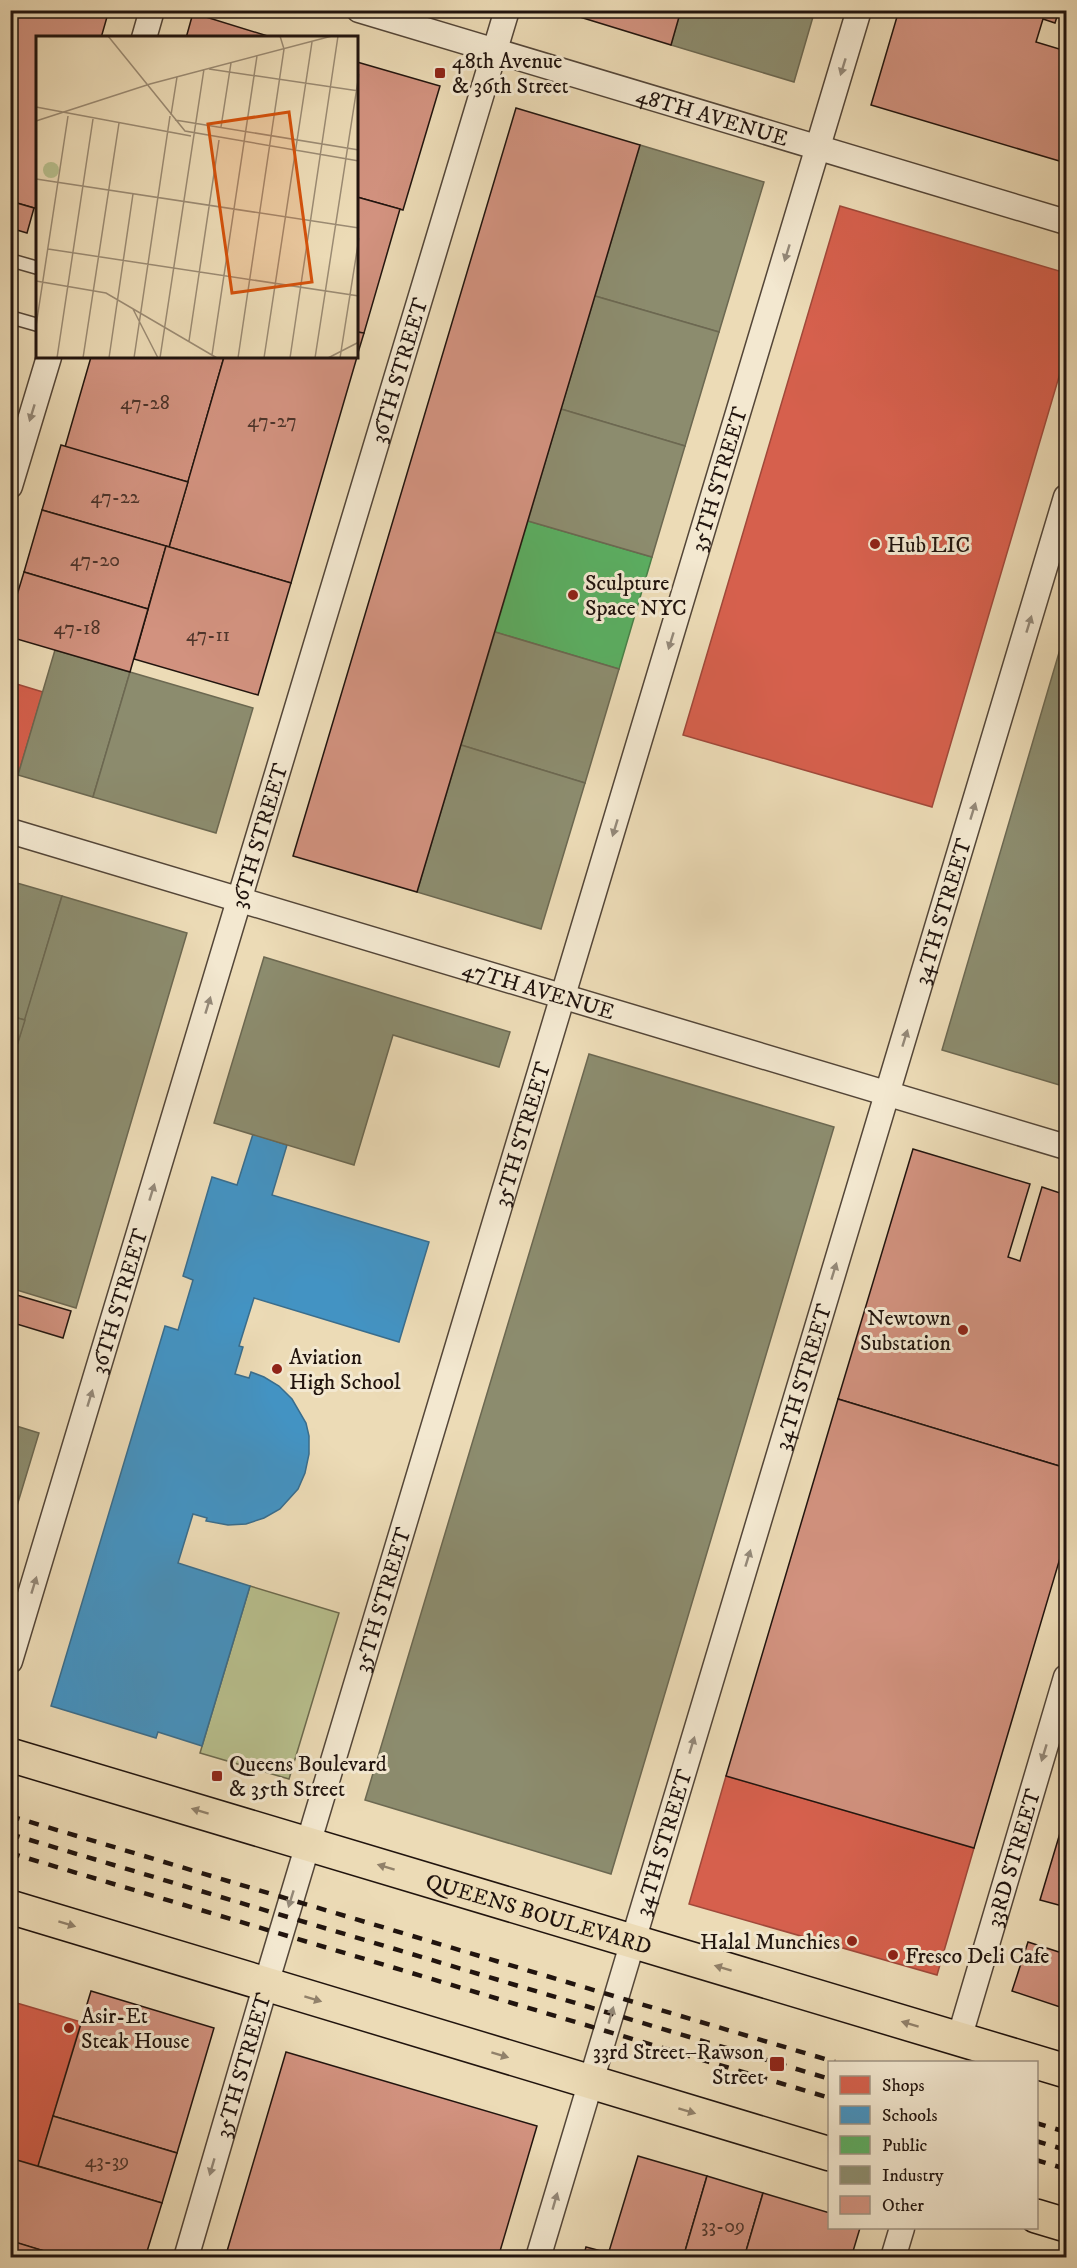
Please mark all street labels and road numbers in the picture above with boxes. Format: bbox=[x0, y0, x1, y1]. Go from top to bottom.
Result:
street label: 48TH AVENUE bbox=[633, 82, 791, 153]
street label: 36TH STREET bbox=[365, 295, 435, 446]
street label: 35TH STREET bbox=[685, 403, 754, 555]
street label: 36TH STREET bbox=[225, 760, 295, 912]
street label: 34TH STREET bbox=[909, 835, 978, 988]
street label: 47TH AVENUE bbox=[459, 955, 617, 1026]
street label: 35TH STREET bbox=[488, 1059, 557, 1210]
street label: 36TH STREET bbox=[85, 1225, 154, 1377]
street label: 34TH STREET bbox=[769, 1300, 838, 1454]
street label: 35TH STREET bbox=[349, 1524, 418, 1675]
street label: 34TH STREET bbox=[629, 1766, 699, 1919]
street label: 33RD STREET bbox=[981, 1786, 1047, 1931]
street label: QUEENS BOULEVARD bbox=[422, 1868, 655, 1961]
street label: 35TH STREET bbox=[210, 1990, 278, 2141]

